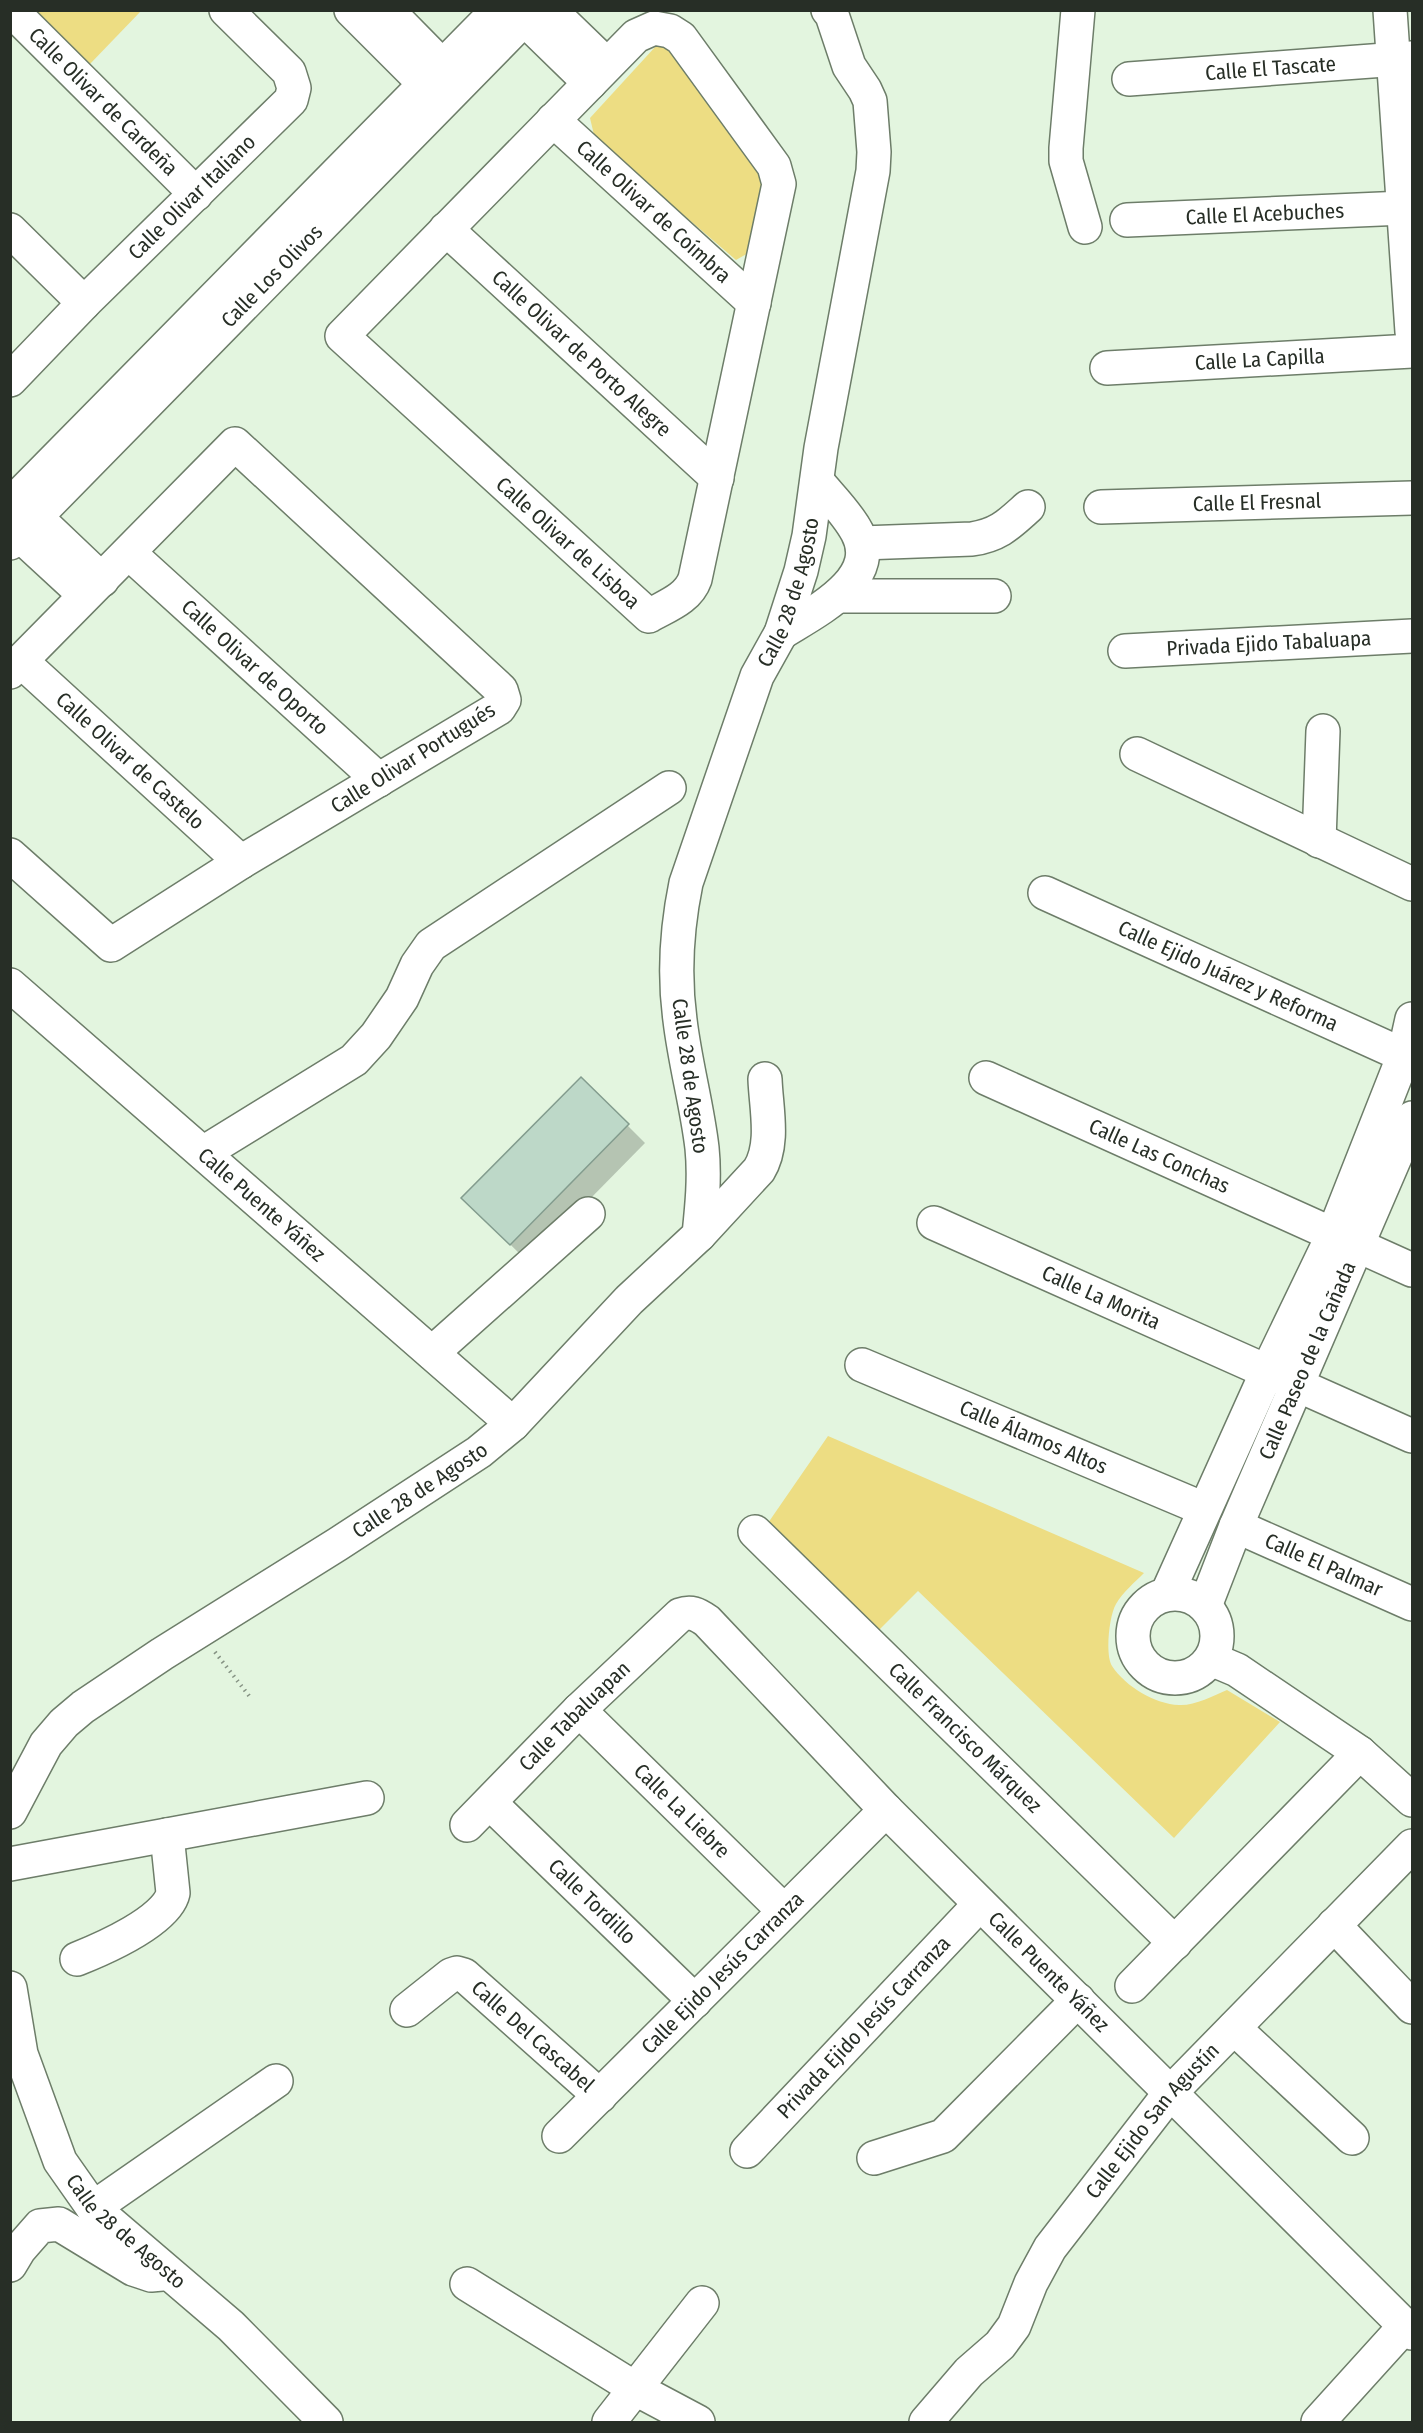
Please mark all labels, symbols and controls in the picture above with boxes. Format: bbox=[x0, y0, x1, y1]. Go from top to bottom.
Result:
street label: Calle Olivar de Cardeña bbox=[23, 22, 183, 181]
street label: Calle El Tascate bbox=[1204, 51, 1337, 86]
street label: Calle Olivar Italiano bbox=[123, 129, 261, 265]
street label: Calle Olivar de Coímbra bbox=[571, 135, 736, 289]
street label: Calle El Acebuches bbox=[1185, 198, 1345, 230]
street label: Calle Los Olivos bbox=[216, 219, 328, 333]
street label: Calle Olivar de Porto Alegre bbox=[486, 265, 677, 442]
street label: Calle La Capilla bbox=[1194, 343, 1325, 376]
street label: Calle Olivar de Lisboa bbox=[491, 471, 645, 615]
street label: Calle El Fresnal bbox=[1192, 488, 1322, 517]
street label: Calle 28 de Agosto bbox=[752, 516, 824, 672]
street label: Calle Olivar de Oporto bbox=[176, 594, 334, 741]
street label: Privada Ejido Tabaluapa bbox=[1166, 625, 1372, 662]
street label: Calle Olivar de Castelo bbox=[51, 686, 210, 835]
street label: Calle Olivar Portugués bbox=[326, 697, 500, 819]
street label: Calle Ejido Juárez y Reforma bbox=[1114, 915, 1342, 1037]
street label: Calle 28 de Agosto bbox=[666, 997, 714, 1155]
street label: Calle Las Conchas bbox=[1085, 1113, 1234, 1199]
street label: Calle Puente Yáñez bbox=[193, 1142, 331, 1267]
street label: Calle Paseo de la Cañada bbox=[1253, 1257, 1362, 1464]
street label: Calle La Morita bbox=[1038, 1260, 1164, 1335]
street label: Calle Álamos Altos bbox=[956, 1395, 1111, 1480]
street label: Calle 28 de Agosto bbox=[347, 1437, 493, 1544]
street label: Calle El Palmar bbox=[1261, 1527, 1387, 1603]
street label: Calle Tabaluapan bbox=[513, 1656, 636, 1777]
street label: Calle Francisco Márquez bbox=[883, 1657, 1047, 1818]
street label: Calle La Liebre bbox=[628, 1758, 735, 1864]
street label: Calle Tordillo bbox=[543, 1853, 641, 1950]
street label: Calle Ejido Jesús Carranza bbox=[636, 1886, 809, 2059]
street label: Calle Puente Yáñez bbox=[983, 1906, 1115, 2038]
street label: Privada Ejido Jesús Carranza bbox=[771, 1931, 956, 2124]
street label: Calle Del Cascabel bbox=[466, 1975, 600, 2098]
street label: Calle Ejido San Agustín bbox=[1080, 2038, 1225, 2204]
street label: Calle 28 de Agosto bbox=[60, 2169, 191, 2295]

